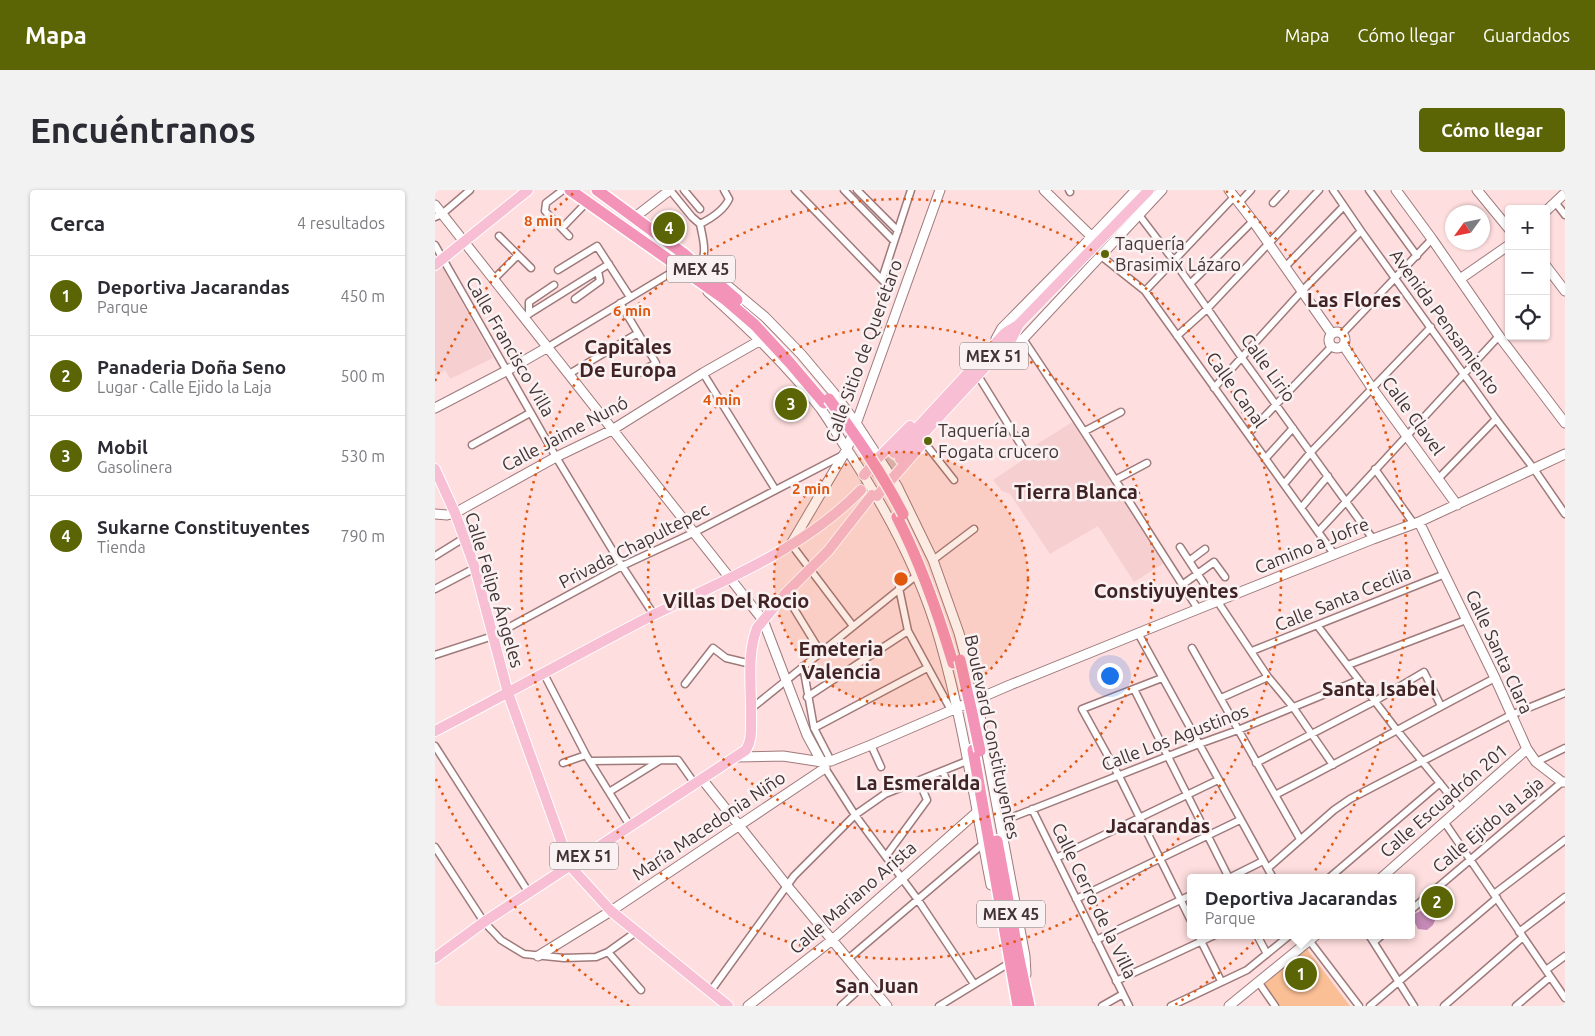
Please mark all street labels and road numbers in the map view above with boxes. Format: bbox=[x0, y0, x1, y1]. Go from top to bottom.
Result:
street label: Avenida Pensamiento bbox=[1387, 245, 1505, 398]
road number: MEX 45 bbox=[667, 256, 735, 282]
street label: Calle Sitio de Querétaro bbox=[821, 257, 906, 445]
street label: Calle Francisco Villa bbox=[463, 273, 559, 420]
street label: Calle Lirio bbox=[1237, 330, 1300, 405]
road number: MEX 51 bbox=[960, 343, 1028, 370]
street label: Calle Canal bbox=[1203, 348, 1271, 431]
street label: Calle Clavel bbox=[1379, 372, 1449, 459]
street label: Calle Jaime Nunó bbox=[498, 391, 631, 475]
street label: Privada Chapultepec bbox=[555, 499, 712, 592]
street label: Calle Felipe Ángeles bbox=[462, 509, 529, 670]
street label: Camino a Jofre bbox=[1252, 513, 1372, 577]
street label: Calle Santa Cecilia bbox=[1272, 562, 1414, 635]
street label: Calle Santa Clara bbox=[1462, 587, 1537, 717]
street label: Boulevard Constituyentes bbox=[962, 633, 1024, 841]
street label: Calle Los Agustinos bbox=[1098, 700, 1251, 774]
street label: Calle Escuadrón 201 bbox=[1376, 739, 1511, 861]
street label: María Macedonia Niño bbox=[628, 767, 789, 884]
street label: Calle Ejido la Laja bbox=[1428, 772, 1547, 876]
street label: Calle Cerro de la Villa bbox=[1048, 819, 1141, 982]
street label: Calle Mariano Arista bbox=[785, 837, 920, 958]
road number: MEX 51 bbox=[550, 842, 618, 869]
road number: MEX 45 bbox=[977, 901, 1045, 928]

